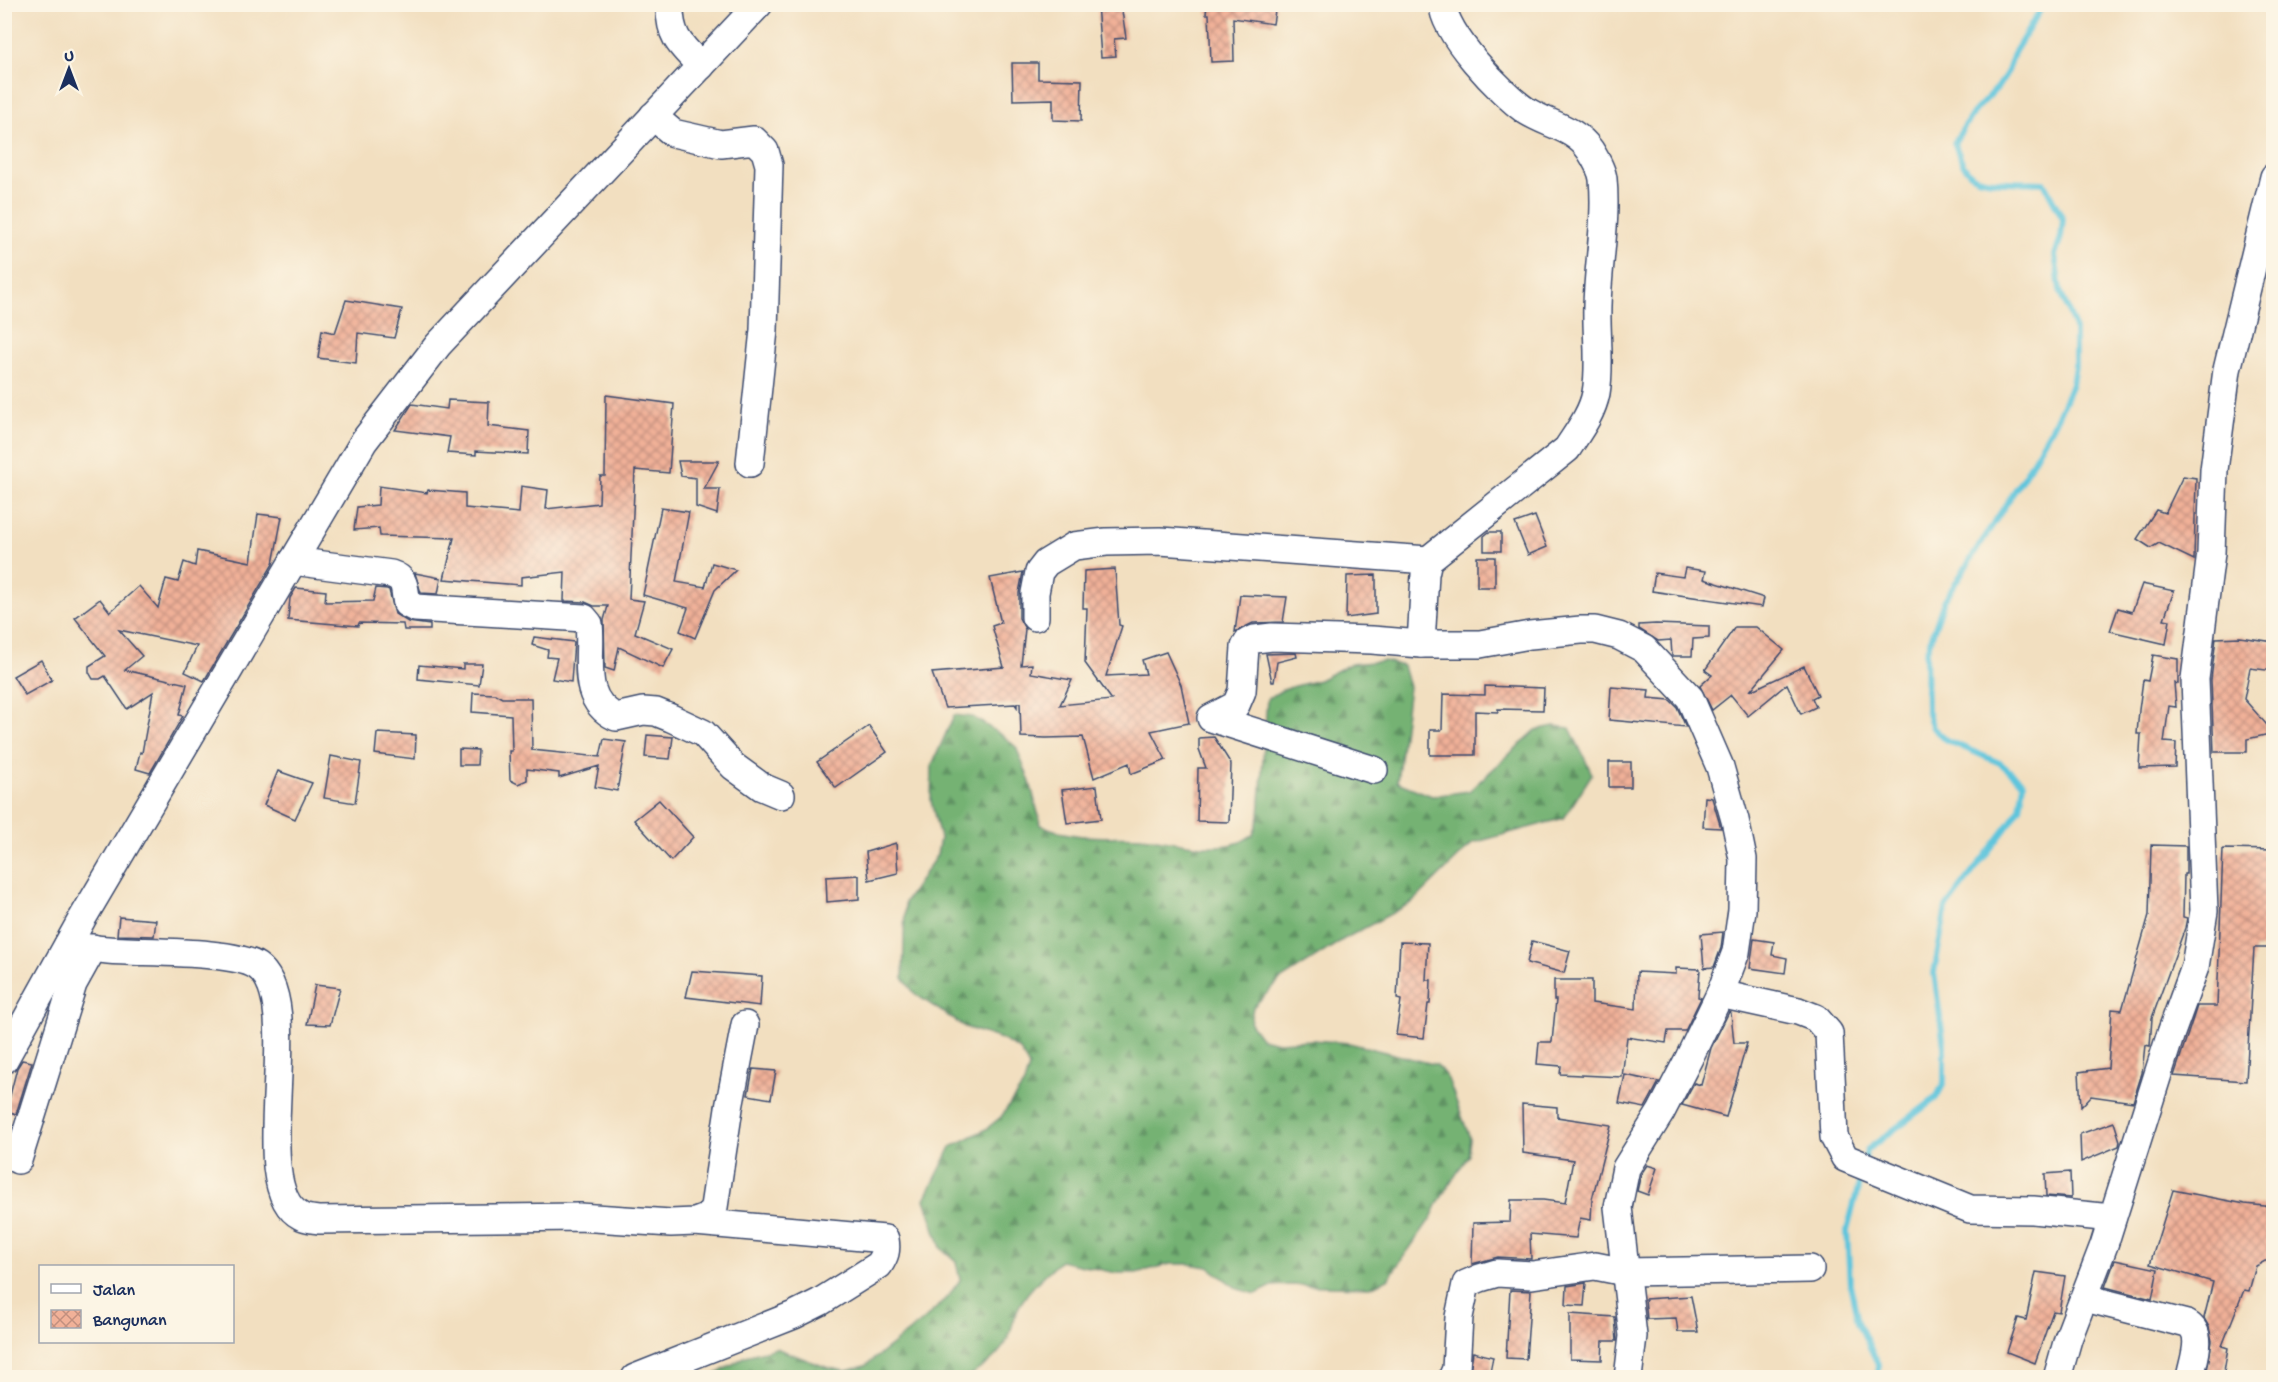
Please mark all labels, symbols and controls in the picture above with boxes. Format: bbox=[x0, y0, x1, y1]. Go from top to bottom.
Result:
north arrow bbox=[39, 39, 99, 99]
text: U bbox=[64, 48, 74, 67]
legend bbox=[39, 1265, 234, 1343]
text: Jalan bbox=[93, 1281, 135, 1302]
text: Bangunan bbox=[92, 1311, 167, 1332]

